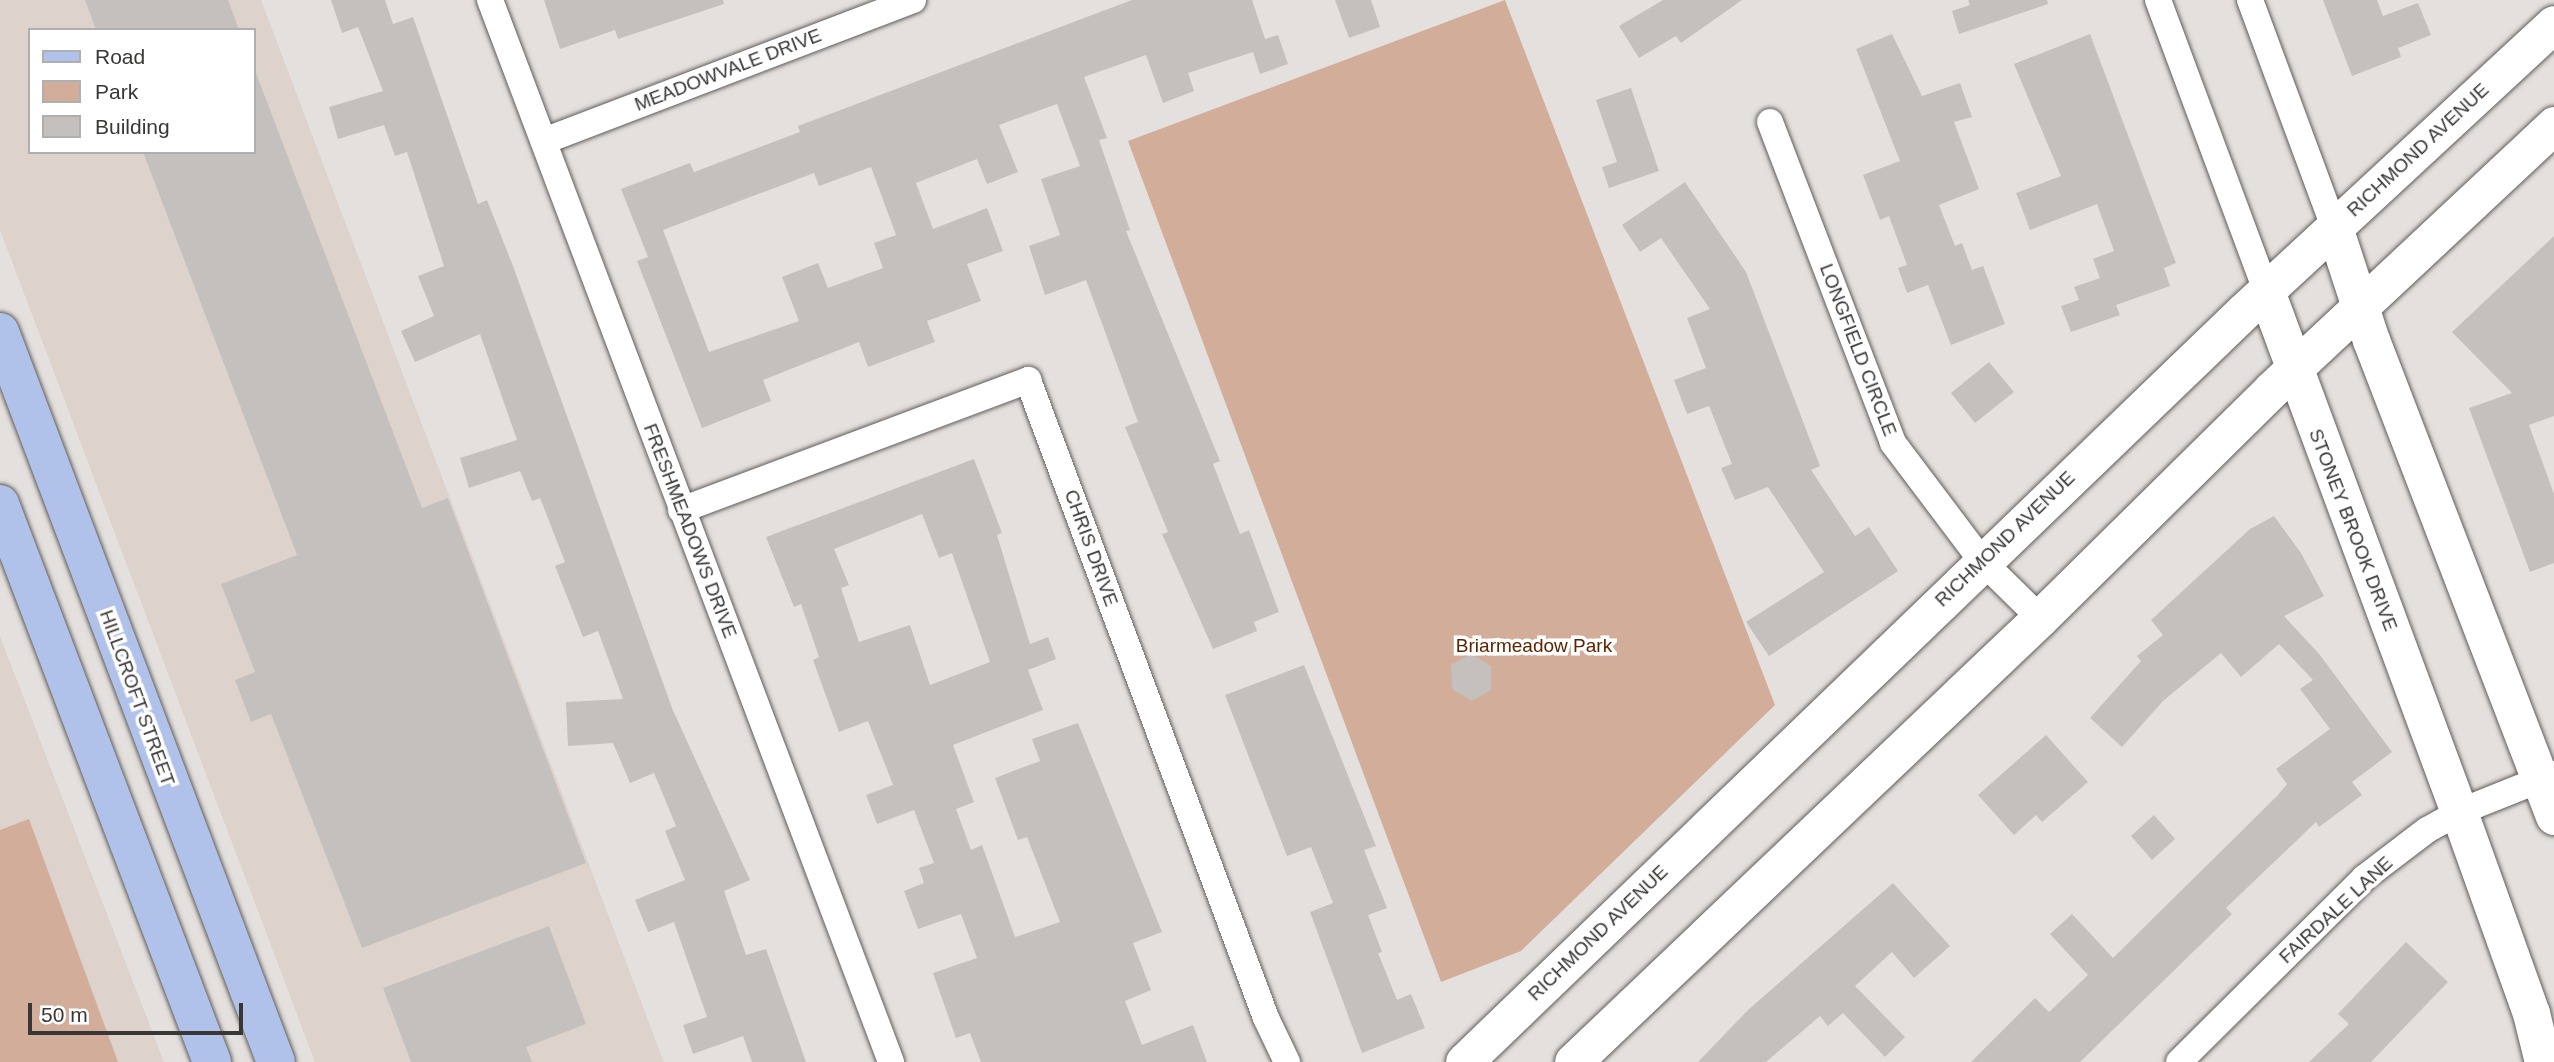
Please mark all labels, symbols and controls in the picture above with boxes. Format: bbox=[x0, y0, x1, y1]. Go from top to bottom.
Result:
street label: MEADOWVALE DRIVE bbox=[631, 24, 825, 116]
legend bbox=[28, 28, 256, 154]
text: Road bbox=[95, 45, 145, 68]
street label: RICHMOND AVENUE bbox=[2342, 78, 2494, 222]
text: Park bbox=[95, 80, 138, 103]
text: Building bbox=[95, 115, 170, 138]
street label: LONGFIELD CIRCLE bbox=[1815, 261, 1901, 439]
street label: FRESHMEADOWS DRIVE bbox=[638, 420, 742, 642]
street label: STONEY BROOK DRIVE bbox=[2304, 426, 2402, 634]
street label: RICHMOND AVENUE bbox=[1930, 466, 2080, 612]
street label: CHRIS DRIVE bbox=[1059, 487, 1123, 609]
street label: HILLCROFT STREET bbox=[95, 607, 179, 789]
park label: Briarmeadow Park bbox=[1456, 635, 1612, 657]
street label: FAIRDALE LANE bbox=[2275, 852, 2397, 968]
street label: RICHMOND AVENUE bbox=[1523, 860, 1673, 1006]
scale bar bbox=[32, 988, 247, 1032]
text: 50 m bbox=[41, 1003, 88, 1026]

